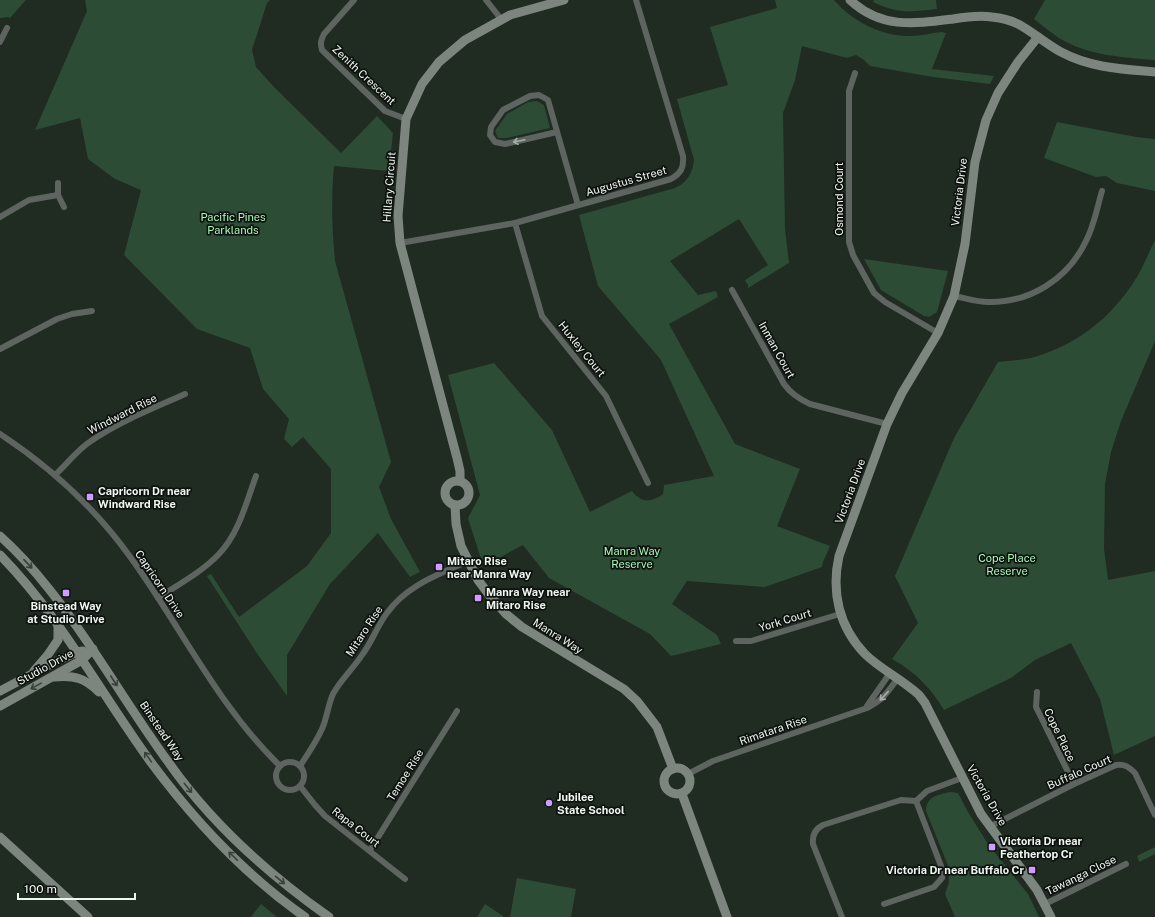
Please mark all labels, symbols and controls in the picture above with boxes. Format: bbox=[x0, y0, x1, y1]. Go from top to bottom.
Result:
street label: Zenith Crescent bbox=[330, 43, 398, 107]
one-way arrow bbox=[513, 137, 526, 145]
street label: Hillary Circuit bbox=[381, 151, 397, 223]
street label: Victoria Drive bbox=[949, 157, 969, 227]
street label: Osmond Court bbox=[833, 162, 845, 236]
street label: Augustus Street bbox=[584, 164, 668, 198]
park label: Pacific Pines Parklands bbox=[200, 211, 266, 236]
street label: Huxley Court bbox=[556, 319, 608, 379]
street label: Inman Court bbox=[757, 320, 797, 380]
street label: Windward Rise bbox=[85, 391, 159, 437]
street label: Victoria Drive bbox=[833, 457, 867, 525]
place label: Capricorn Dr near Windward Rise bbox=[98, 485, 191, 510]
marker: Capricorn Dr near Windward Rise bbox=[85, 492, 95, 502]
park label: Manra Way Reserve bbox=[604, 545, 660, 570]
street label: Capricorn Drive bbox=[133, 548, 187, 620]
park label: Cope Place Reserve bbox=[978, 552, 1036, 577]
place label: Mitaro Rise near Manra Way bbox=[447, 555, 532, 580]
one-way arrow bbox=[23, 558, 32, 569]
marker: Mitaro Rise near Manra Way bbox=[434, 562, 444, 572]
place label: Manra Way near Mitaro Rise bbox=[486, 586, 571, 611]
marker: Binstead Way at Studio Drive bbox=[61, 588, 71, 598]
marker: Manra Way near Mitaro Rise bbox=[473, 593, 483, 603]
place label: Binstead Way at Studio Drive bbox=[27, 600, 105, 625]
street label: Mitaro Rise bbox=[343, 604, 385, 658]
street label: York Court bbox=[757, 606, 813, 634]
street label: Manra Way bbox=[531, 616, 585, 656]
street label: Studio Drive bbox=[15, 647, 75, 687]
one-way arrow bbox=[110, 676, 118, 687]
one-way arrow bbox=[30, 682, 42, 690]
one-way arrow bbox=[880, 691, 889, 701]
street label: Binstead Way bbox=[138, 699, 186, 763]
street label: Cope Place bbox=[1042, 706, 1078, 764]
street label: Rimatara Rise bbox=[738, 713, 808, 747]
street label: Temoe Rise bbox=[384, 747, 426, 803]
one-way arrow bbox=[144, 752, 152, 763]
street label: Buffalo Court bbox=[1045, 753, 1113, 791]
street label: Victoria Drive bbox=[965, 762, 1009, 828]
one-way arrow bbox=[184, 783, 193, 794]
place label: Jubilee State School bbox=[557, 791, 625, 816]
marker: Jubilee State School bbox=[544, 798, 554, 808]
street label: Rapa Court bbox=[330, 805, 382, 849]
place label: Victoria Dr near Feathertop Cr bbox=[1000, 835, 1082, 860]
marker: Victoria Dr near Feathertop Cr bbox=[987, 842, 997, 852]
one-way arrow bbox=[228, 851, 238, 860]
street label: Tawanga Close bbox=[1044, 853, 1118, 897]
place label: Victoria Dr near Buffalo Cr bbox=[886, 864, 1024, 876]
marker: Victoria Dr near Buffalo Cr bbox=[1027, 865, 1037, 875]
scale bar bbox=[18, 875, 135, 901]
one-way arrow bbox=[274, 876, 285, 885]
text: 100 m bbox=[24, 882, 57, 896]

